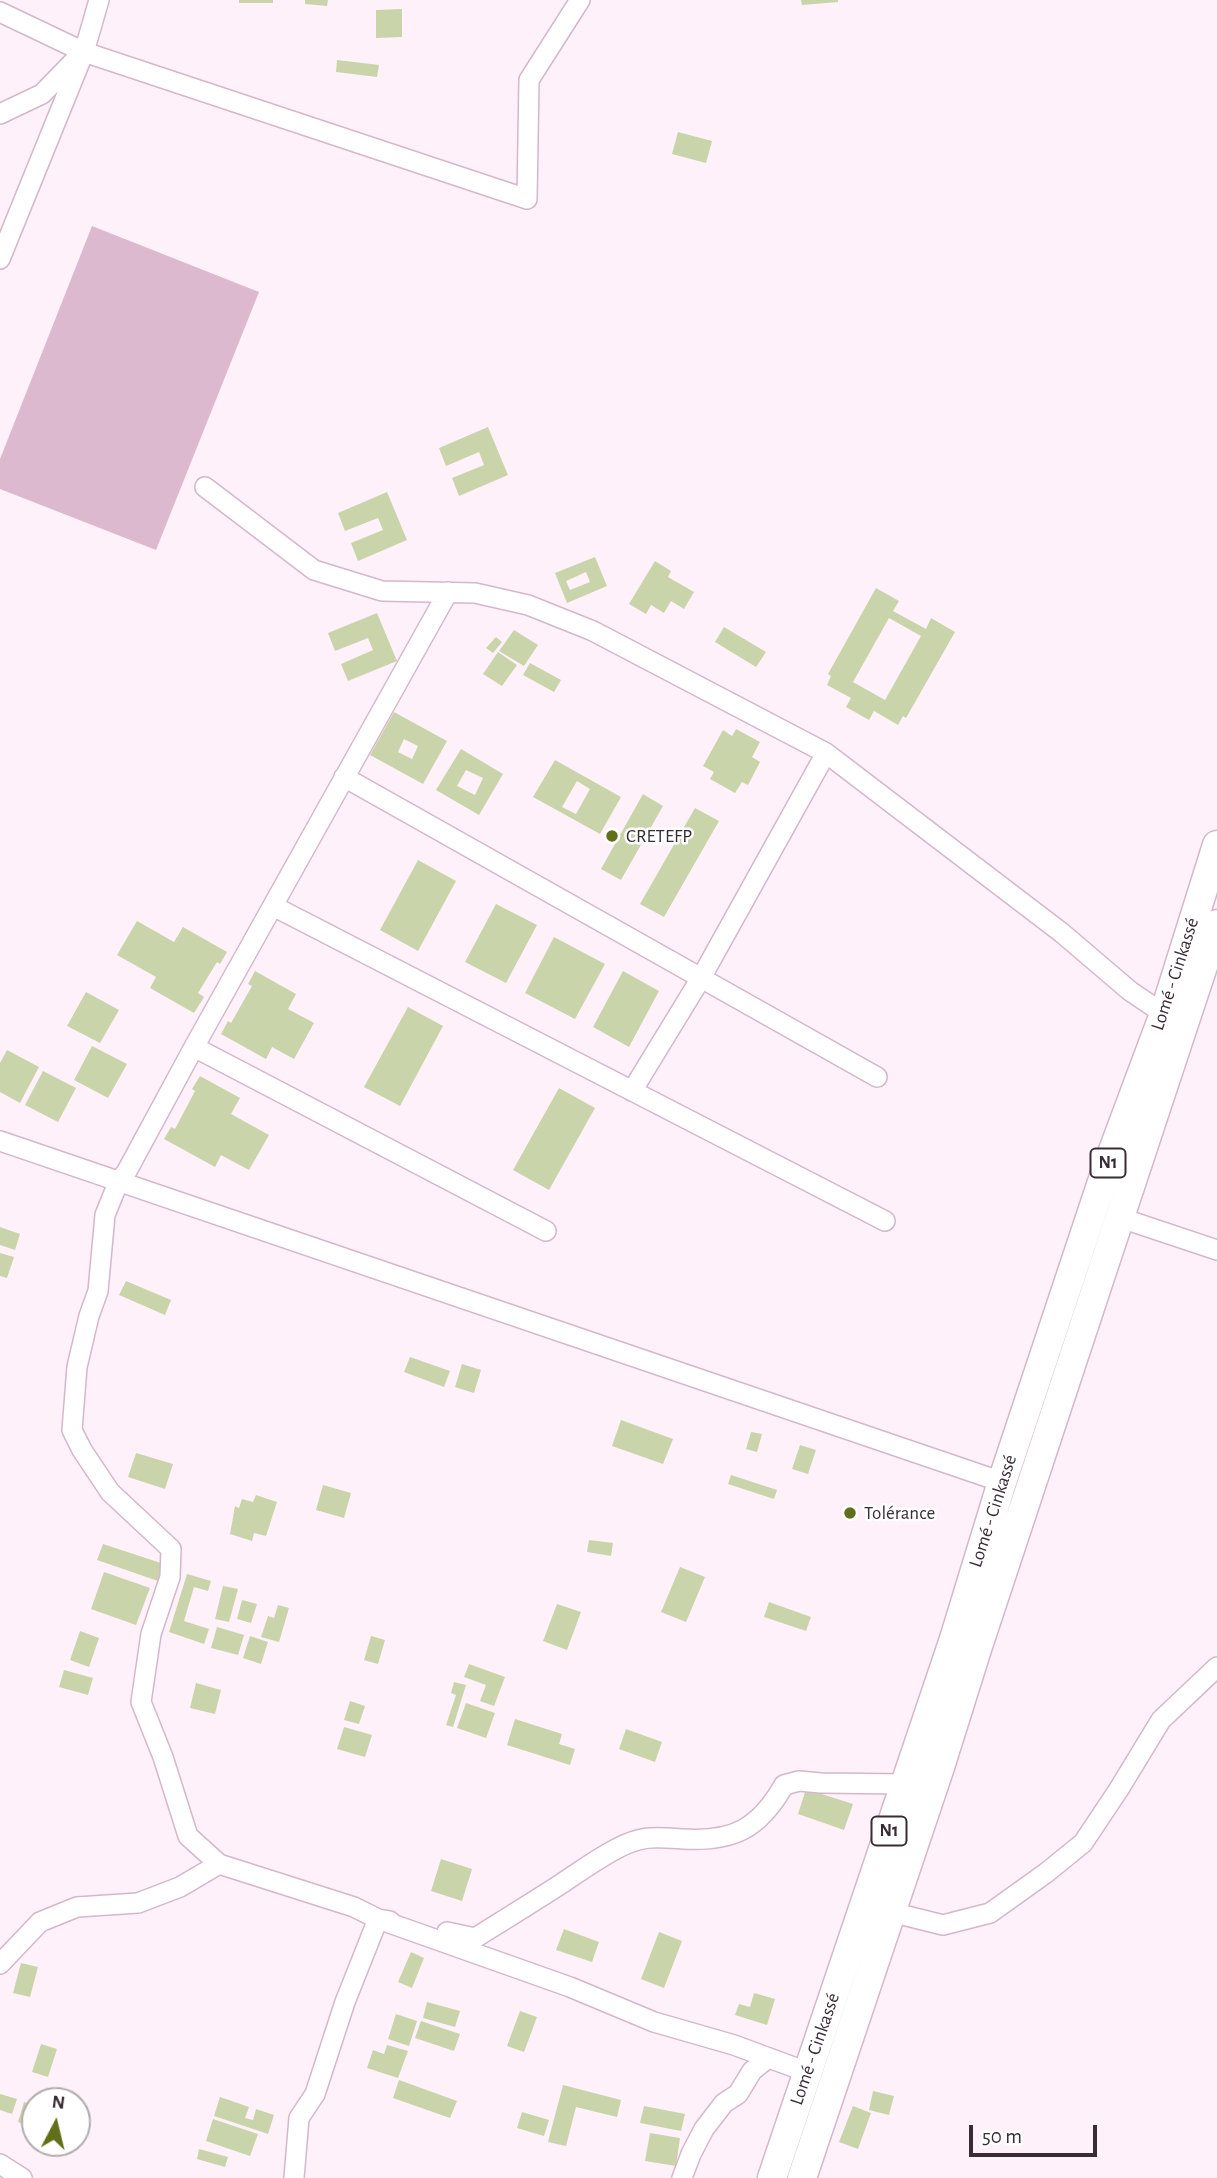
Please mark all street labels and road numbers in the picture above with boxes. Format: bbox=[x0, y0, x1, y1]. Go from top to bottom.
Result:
street label: Lomé - Cinkassé bbox=[1146, 915, 1204, 1033]
road number: N1 bbox=[1090, 1148, 1126, 1178]
street label: Lomé - Cinkassé bbox=[964, 1452, 1022, 1570]
road number: N1 bbox=[872, 1816, 906, 1845]
street label: Lomé - Cinkassé bbox=[785, 1990, 845, 2108]

